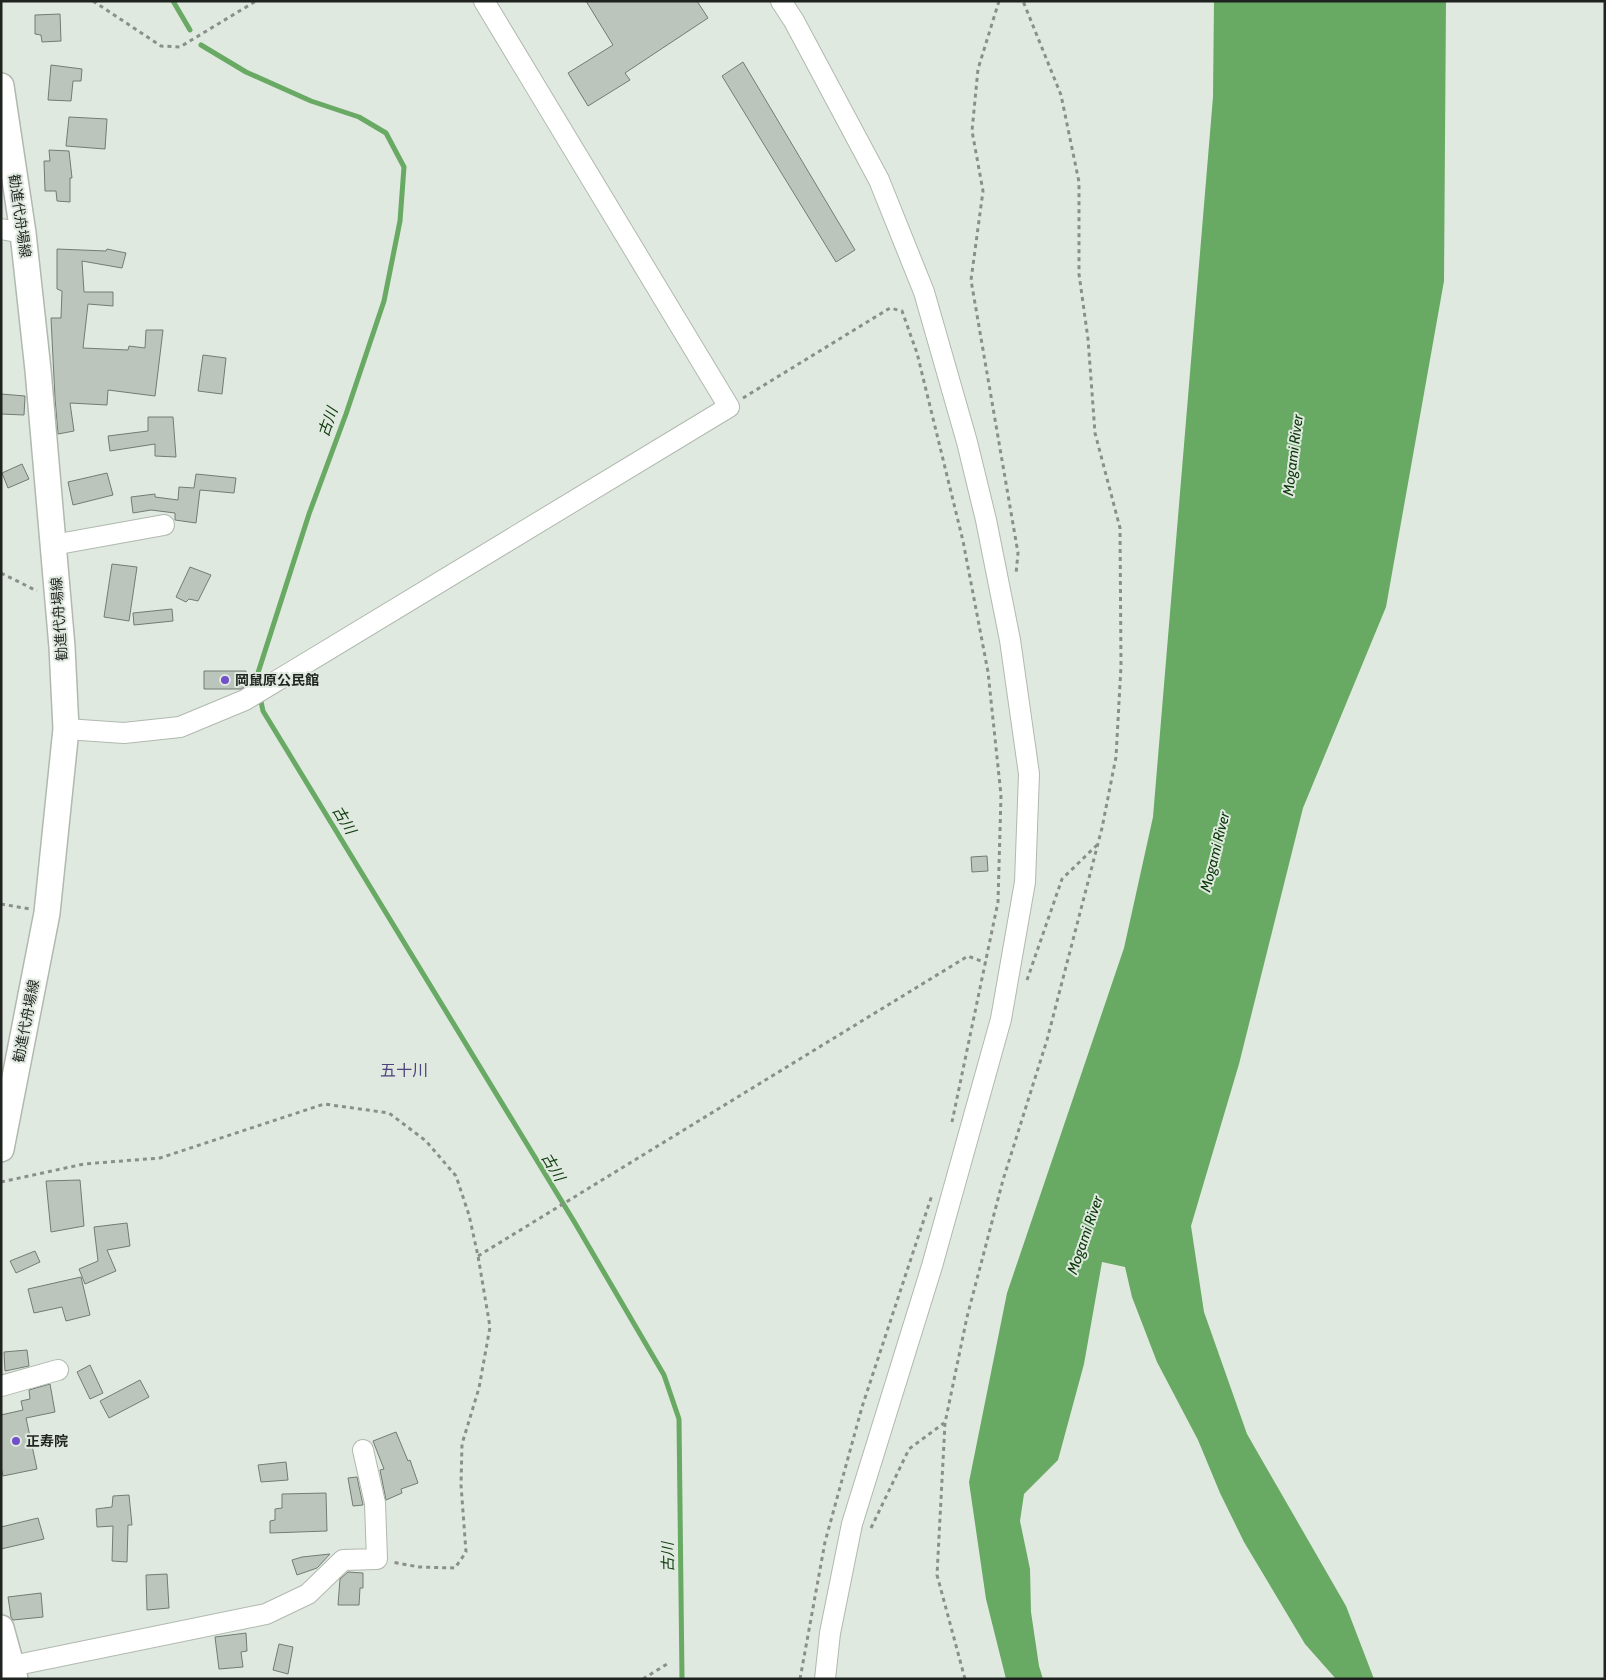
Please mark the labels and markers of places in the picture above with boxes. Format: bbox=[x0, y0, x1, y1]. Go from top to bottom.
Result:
place label: 岡鼠原公民館 bbox=[235, 671, 319, 689]
marker: 岡鼠原公民館 bbox=[219, 674, 231, 686]
place label: 正寿院 bbox=[26, 1432, 68, 1450]
marker: 正寿院 bbox=[10, 1435, 22, 1447]

